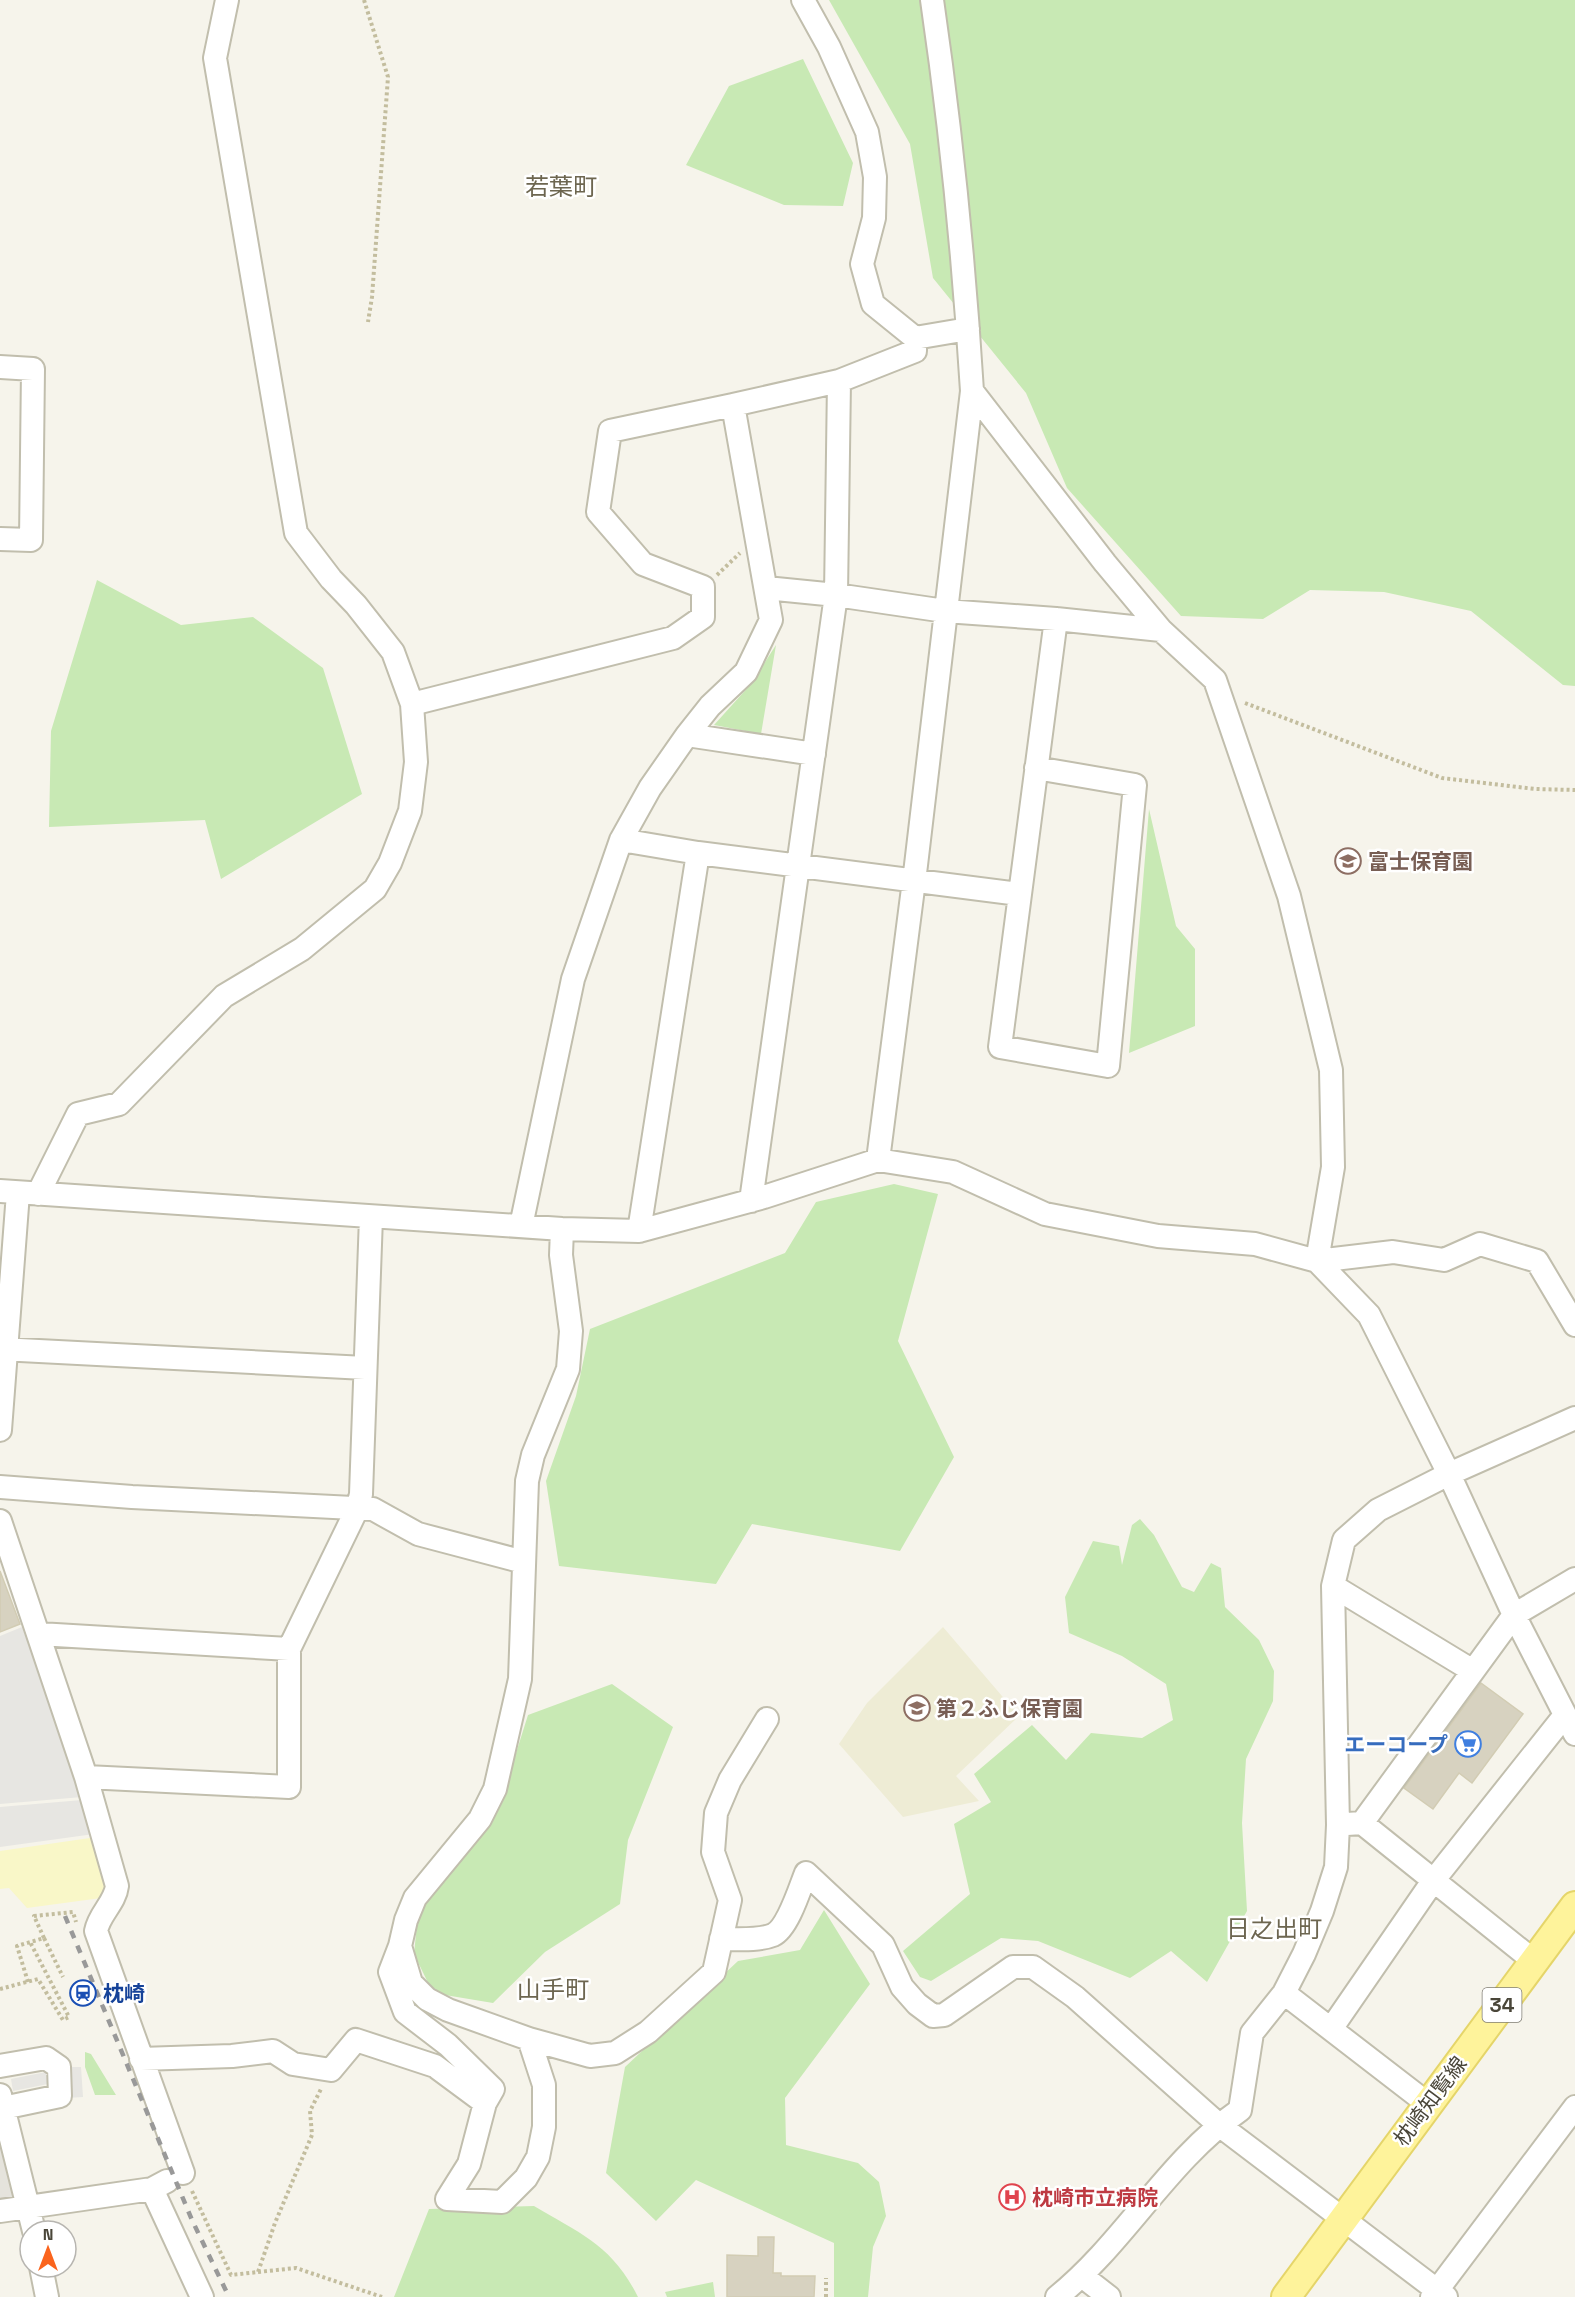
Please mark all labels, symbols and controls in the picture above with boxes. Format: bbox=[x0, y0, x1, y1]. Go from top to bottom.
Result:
district label: 若葉町 bbox=[525, 171, 597, 202]
school or university icon: 富士保育園 bbox=[1333, 846, 1363, 876]
place label: 富士保育園 bbox=[1368, 848, 1473, 875]
school or university icon: 第２ふじ保育園 bbox=[902, 1693, 932, 1723]
place label: 第２ふじ保育園 bbox=[936, 1695, 1083, 1722]
supermarket icon: エーコープ bbox=[1453, 1729, 1483, 1759]
place label: エーコープ bbox=[1344, 1731, 1448, 1758]
district label: 日之出町 bbox=[1226, 1913, 1322, 1944]
district label: 山手町 bbox=[517, 1974, 589, 2005]
station icon: 枕崎 bbox=[68, 1978, 98, 2008]
place label: 枕崎 bbox=[103, 1980, 145, 2007]
road number: 34 bbox=[1482, 1988, 1522, 2022]
street label: 枕崎知覧線 bbox=[1388, 2051, 1472, 2151]
hospital icon: 枕崎市立病院 bbox=[997, 2182, 1027, 2212]
place label: 枕崎市立病院 bbox=[1032, 2184, 1158, 2211]
north arrow bbox=[18, 2219, 78, 2279]
text: N bbox=[43, 2224, 53, 2245]

